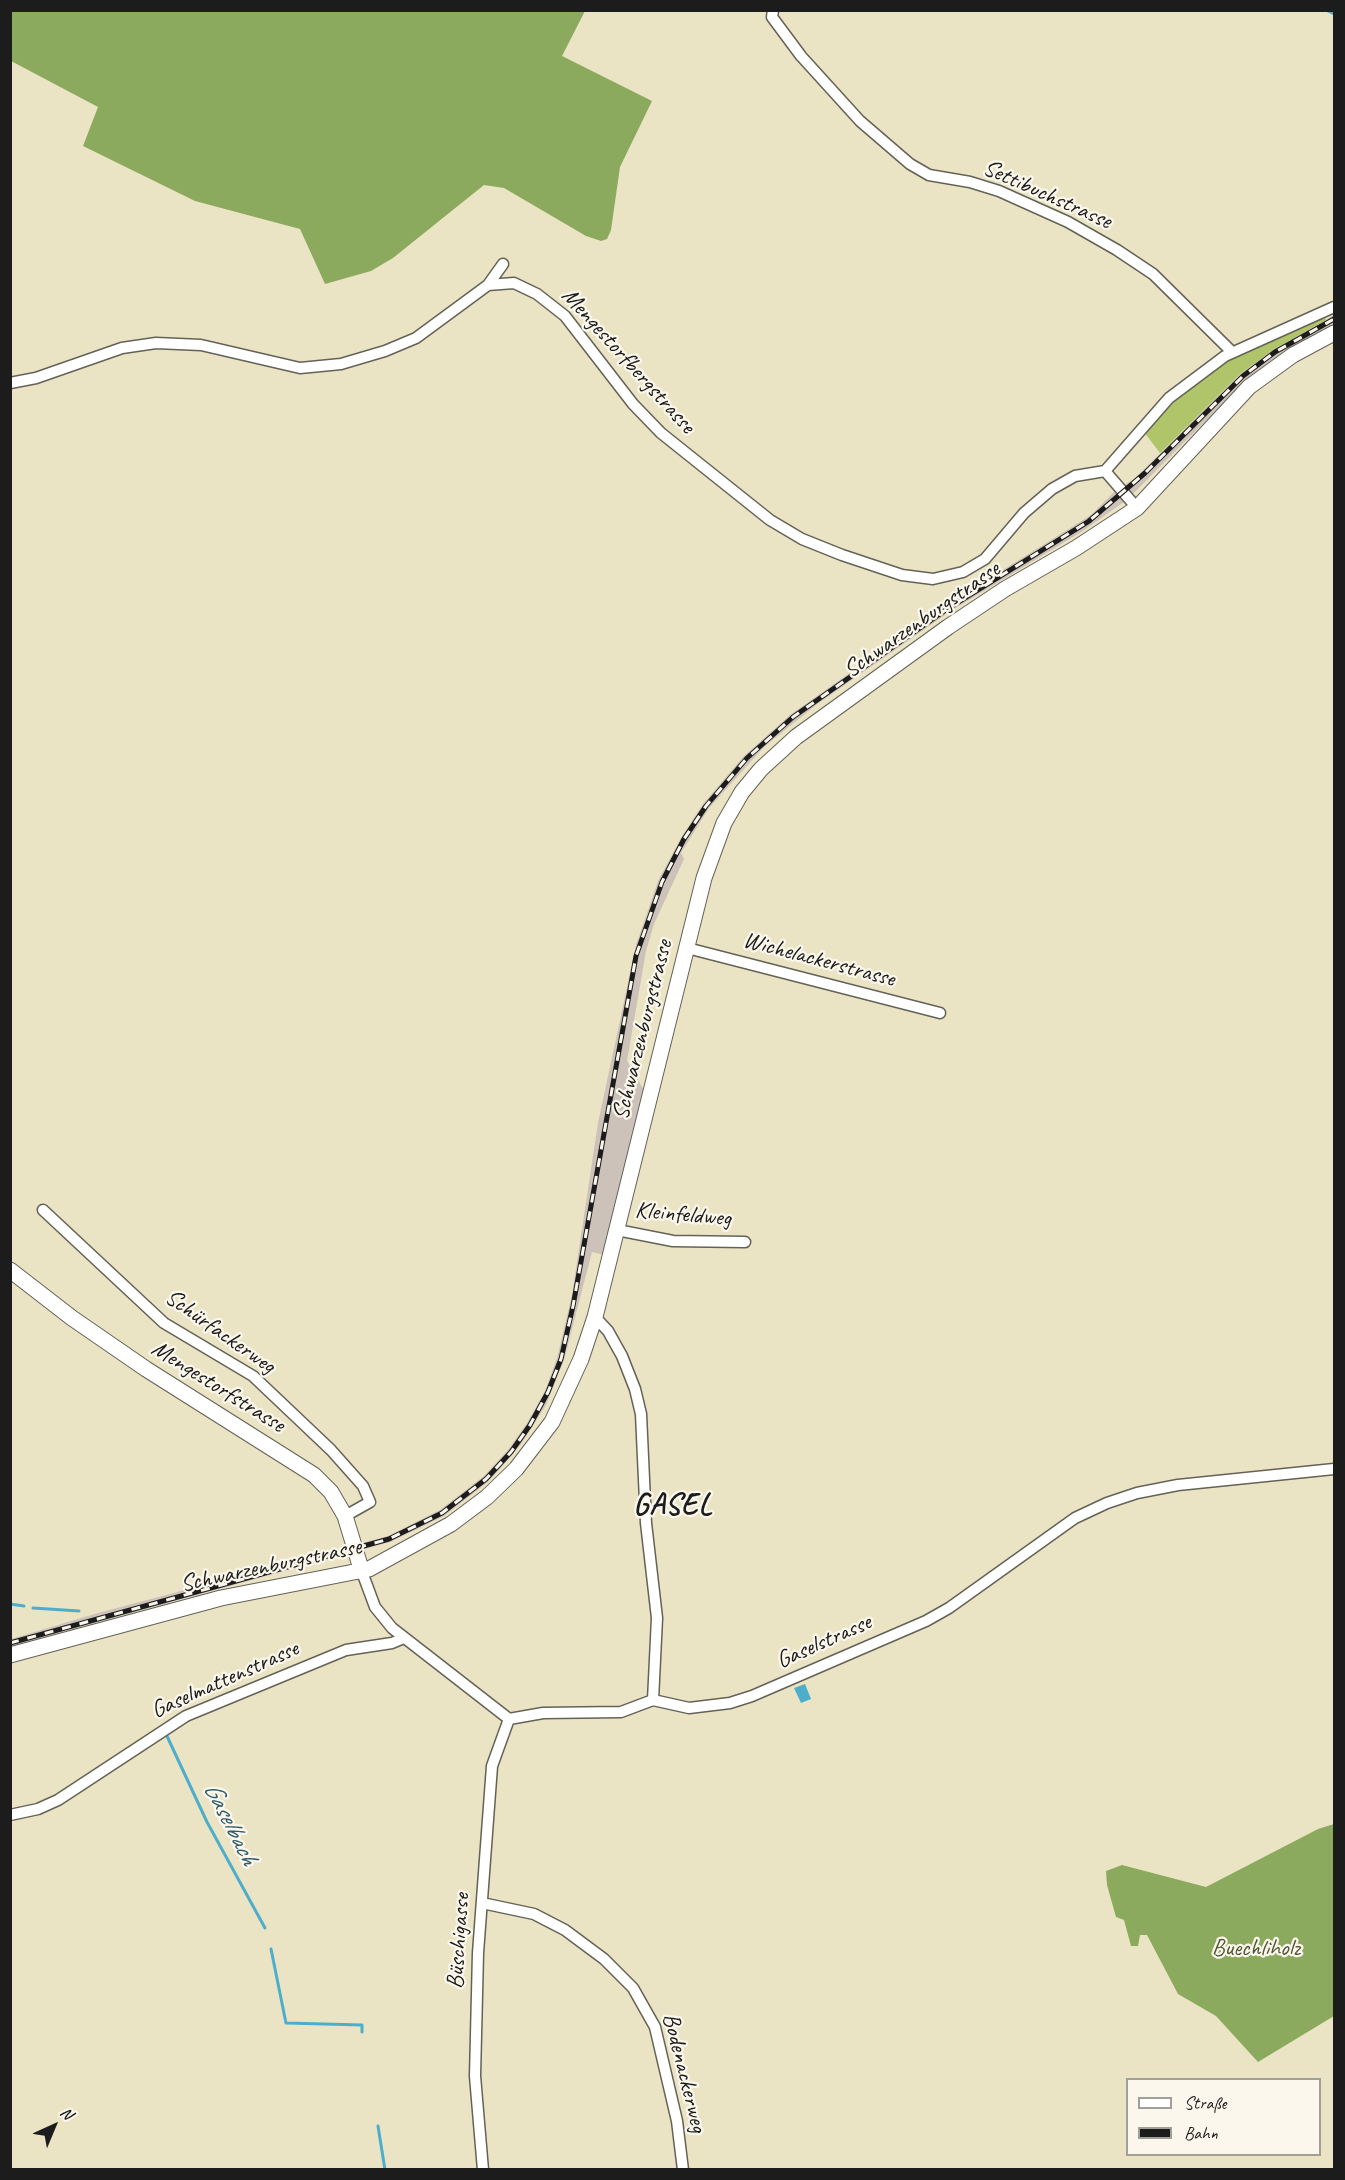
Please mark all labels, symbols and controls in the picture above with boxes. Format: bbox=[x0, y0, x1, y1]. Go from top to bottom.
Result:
street label: Settibuchstrasse bbox=[978, 154, 1116, 236]
street label: Mengestorfbergstrasse bbox=[555, 282, 701, 440]
street label: Schwarzenburgstrasse bbox=[838, 555, 1006, 685]
street label: Wichelackerstrasse bbox=[740, 926, 898, 994]
street label: Schwarzenburgstrasse bbox=[607, 937, 679, 1123]
street label: Kleinfeldweg bbox=[634, 1196, 732, 1234]
street label: Schürfackerweg bbox=[159, 1283, 281, 1381]
street label: Mengestorfstrasse bbox=[146, 1335, 290, 1439]
district label: GASEL bbox=[633, 1488, 713, 1524]
street label: Schwarzenburgstrasse bbox=[178, 1533, 364, 1599]
street label: Gaselstrasse bbox=[772, 1608, 876, 1676]
street label: Gaselmattenstrasse bbox=[147, 1635, 303, 1725]
water label: Gaselbach bbox=[196, 1777, 264, 1871]
street label: Büschigasse bbox=[441, 1892, 477, 1990]
park label: Buechliholz bbox=[1212, 1935, 1300, 1963]
street label: Bodenackerweg bbox=[655, 2010, 713, 2136]
legend bbox=[1126, 2078, 1321, 2156]
text: Straße bbox=[1184, 2092, 1226, 2114]
north arrow bbox=[24, 2096, 84, 2156]
text: N bbox=[56, 2102, 77, 2124]
text: Bahn bbox=[1184, 2122, 1218, 2144]

